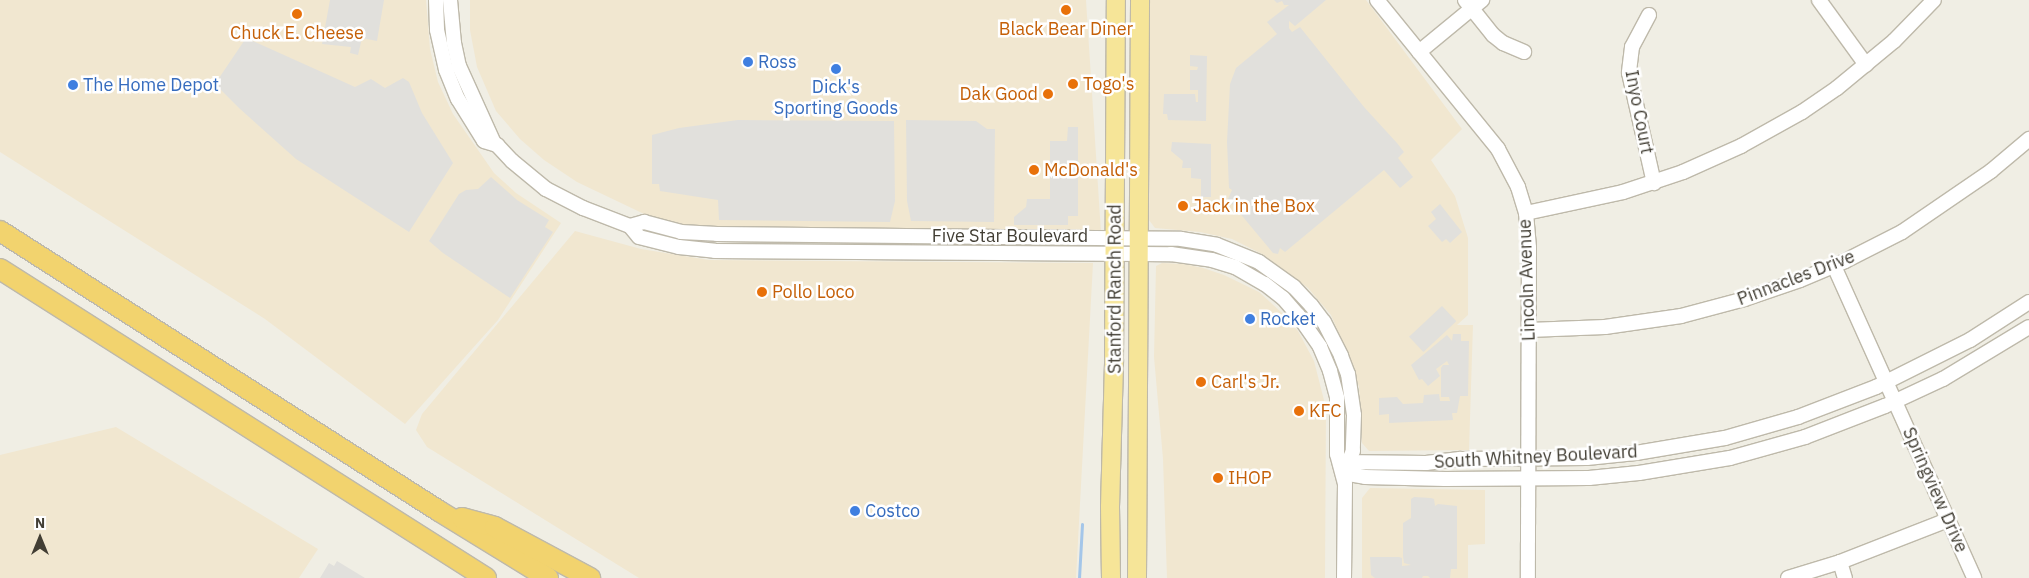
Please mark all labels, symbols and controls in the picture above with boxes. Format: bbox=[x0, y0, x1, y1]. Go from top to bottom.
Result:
marker: Black Bear Diner bbox=[1060, 4, 1072, 16]
marker: Chuck E. Cheese bbox=[291, 8, 303, 20]
place label: Black Bear Diner bbox=[999, 18, 1133, 40]
place label: Chuck E. Cheese bbox=[230, 22, 364, 44]
place label: Ross bbox=[758, 51, 797, 73]
marker: Ross bbox=[742, 56, 754, 68]
marker: Dick's Sporting Goods bbox=[830, 63, 842, 75]
street label: Inyo Court bbox=[1620, 68, 1658, 156]
place label: Togo's bbox=[1083, 73, 1134, 95]
place label: The Home Depot bbox=[83, 74, 219, 96]
place label: Dick's Sporting Goods bbox=[774, 77, 898, 120]
marker: Togo's bbox=[1067, 78, 1079, 90]
marker: The Home Depot bbox=[67, 79, 79, 91]
place label: Dak Good bbox=[959, 83, 1038, 105]
marker: Dak Good bbox=[1042, 88, 1054, 100]
place label: McDonald's bbox=[1044, 159, 1138, 181]
marker: McDonald's bbox=[1028, 164, 1040, 176]
place label: Jack in the Box bbox=[1193, 195, 1315, 217]
marker: Jack in the Box bbox=[1177, 200, 1189, 212]
street label: Stanford Ranch Road bbox=[1104, 204, 1126, 374]
street label: Lincoln Avenue bbox=[1514, 219, 1540, 341]
street label: Five Star Boulevard bbox=[932, 225, 1088, 247]
street label: Pinnacles Drive bbox=[1734, 246, 1858, 310]
place label: Pollo Loco bbox=[772, 281, 855, 303]
marker: Pollo Loco bbox=[756, 286, 768, 298]
place label: Rocket bbox=[1260, 308, 1316, 330]
marker: Rocket bbox=[1244, 313, 1256, 325]
place label: Carl's Jr. bbox=[1211, 371, 1280, 393]
marker: Carl's Jr. bbox=[1195, 376, 1207, 388]
place label: KFC bbox=[1309, 400, 1341, 422]
marker: KFC bbox=[1293, 405, 1305, 417]
street label: Springview Drive bbox=[1898, 424, 1972, 556]
street label: South Whitney Boulevard bbox=[1434, 441, 1638, 473]
place label: IHOP bbox=[1228, 467, 1272, 489]
marker: IHOP bbox=[1212, 472, 1224, 484]
place label: Costco bbox=[865, 500, 920, 522]
marker: Costco bbox=[849, 505, 861, 517]
north arrow bbox=[15, 513, 65, 563]
text: N bbox=[35, 514, 45, 532]

